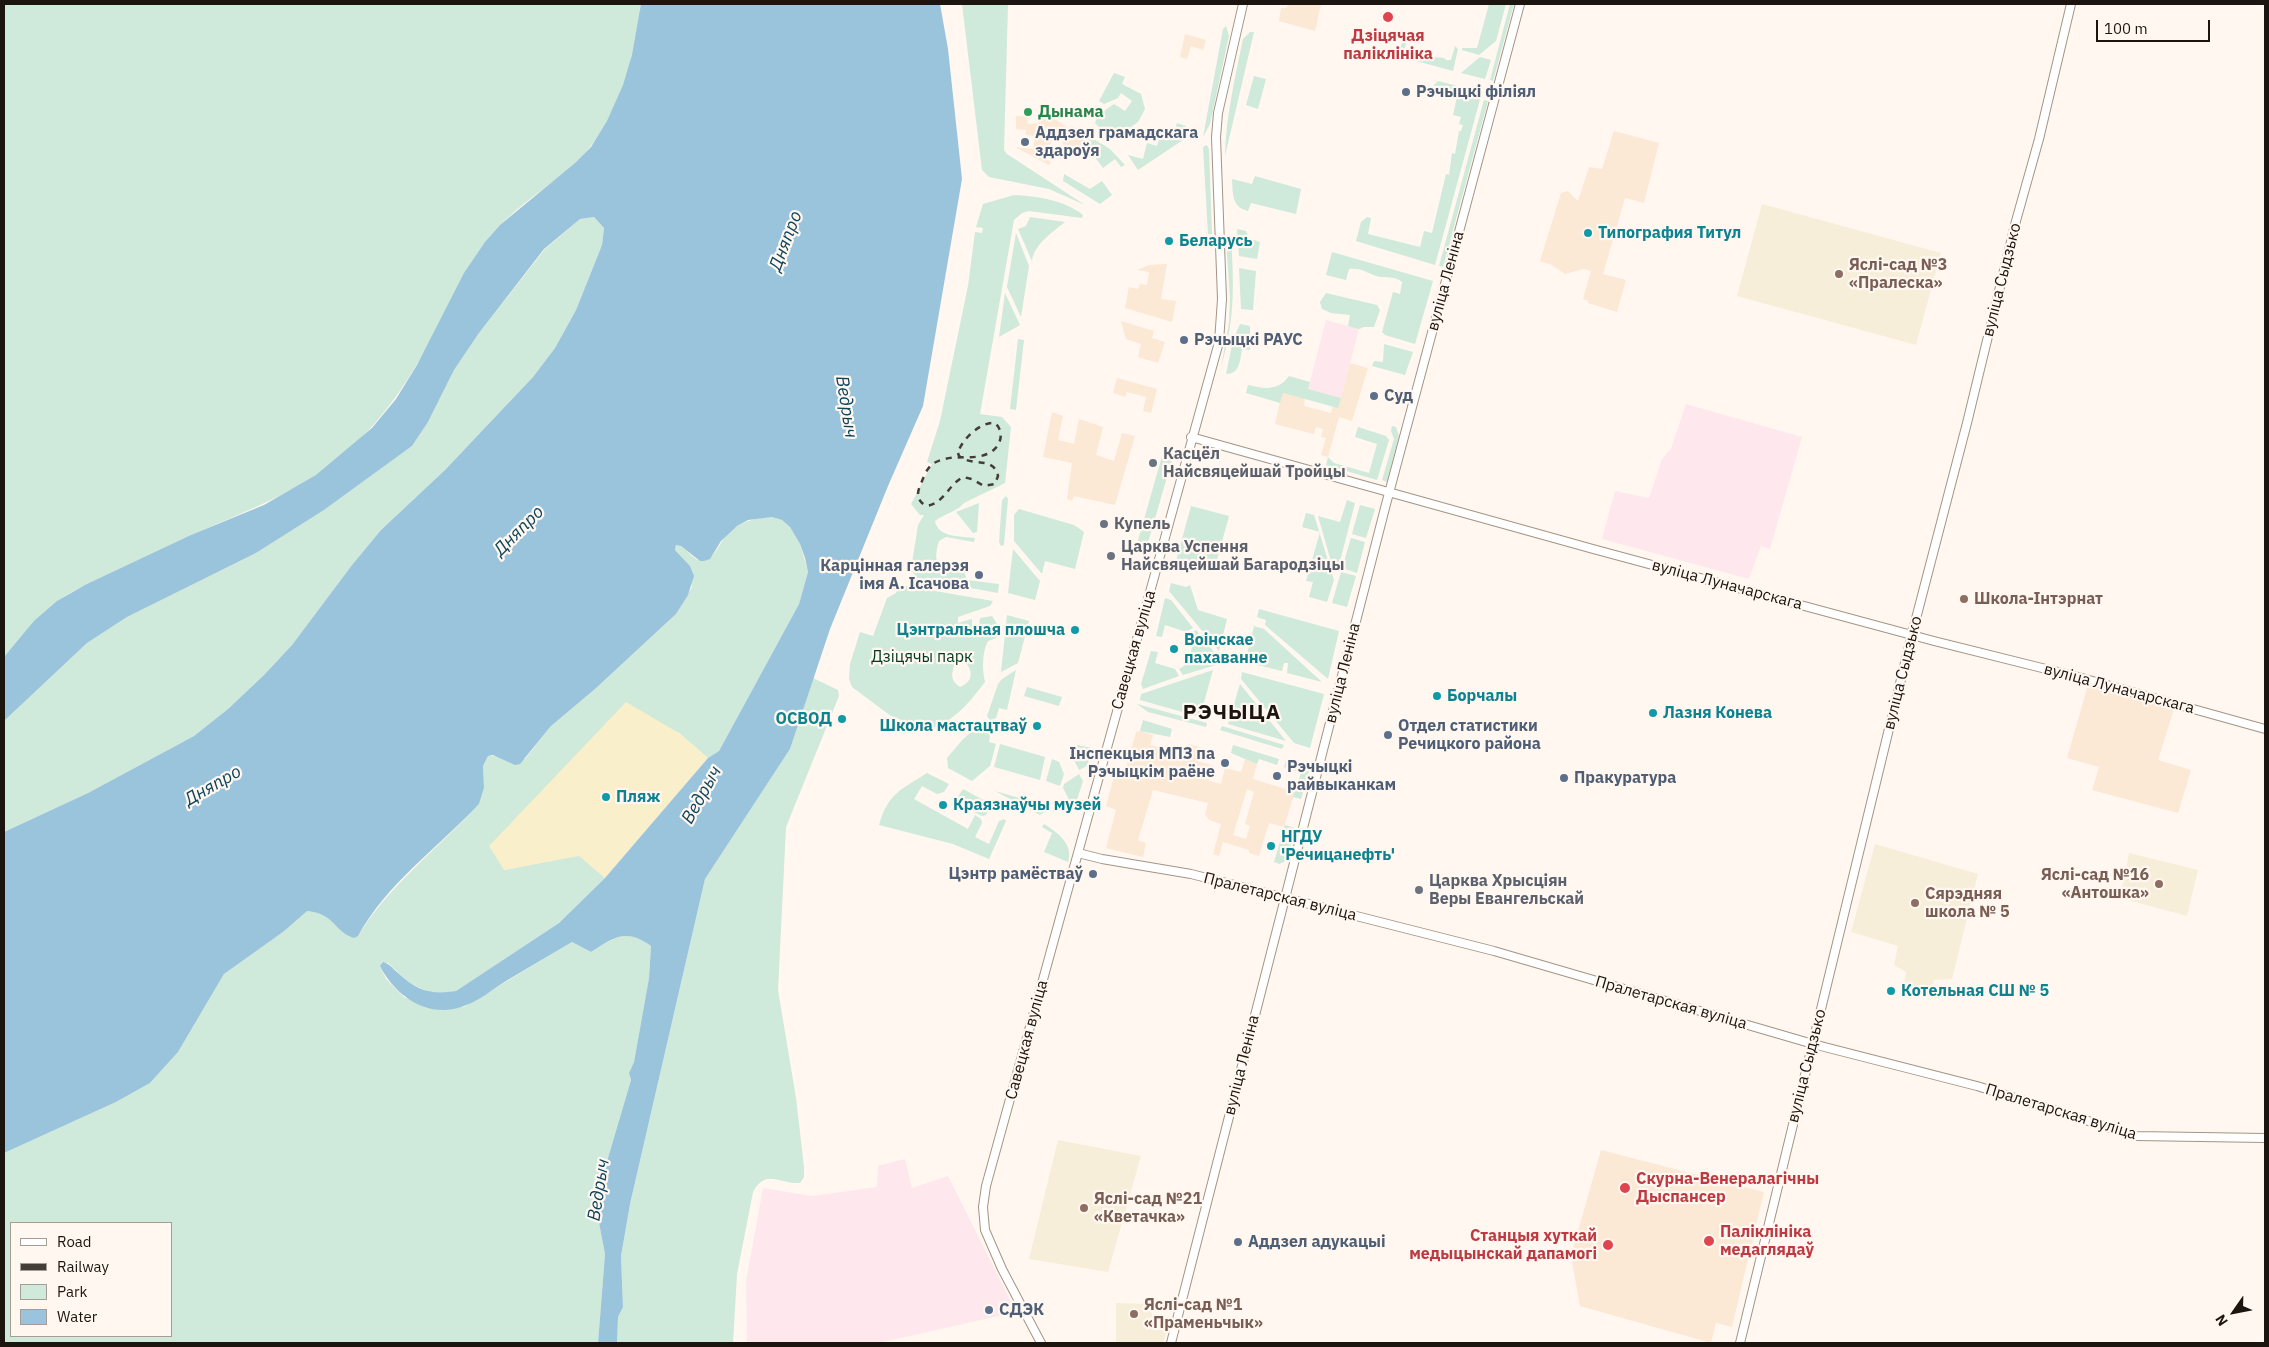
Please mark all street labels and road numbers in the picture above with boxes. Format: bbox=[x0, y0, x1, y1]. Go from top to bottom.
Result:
street label: вуліца Сыдзько bbox=[1979, 221, 2025, 339]
street label: вуліца Леніна bbox=[1423, 229, 1469, 333]
street label: вуліца Луначарскага bbox=[1650, 556, 1804, 614]
street label: Савецкая вуліца bbox=[1108, 588, 1160, 712]
street label: вуліца Сыдзько bbox=[1880, 614, 1926, 732]
street label: вуліца Леніна bbox=[1321, 621, 1365, 725]
street label: вуліца Луначарскага bbox=[2042, 660, 2196, 718]
street label: Пралетарская вуліца bbox=[1201, 869, 1359, 925]
street label: Пралетарская вуліца bbox=[1593, 972, 1749, 1034]
street label: Савецкая вуліца bbox=[1002, 978, 1052, 1102]
street label: вуліца Сыдзько bbox=[1784, 1007, 1830, 1125]
street label: вуліца Леніна bbox=[1220, 1013, 1264, 1117]
street label: Пралетарская вуліца bbox=[1983, 1080, 2139, 1144]

